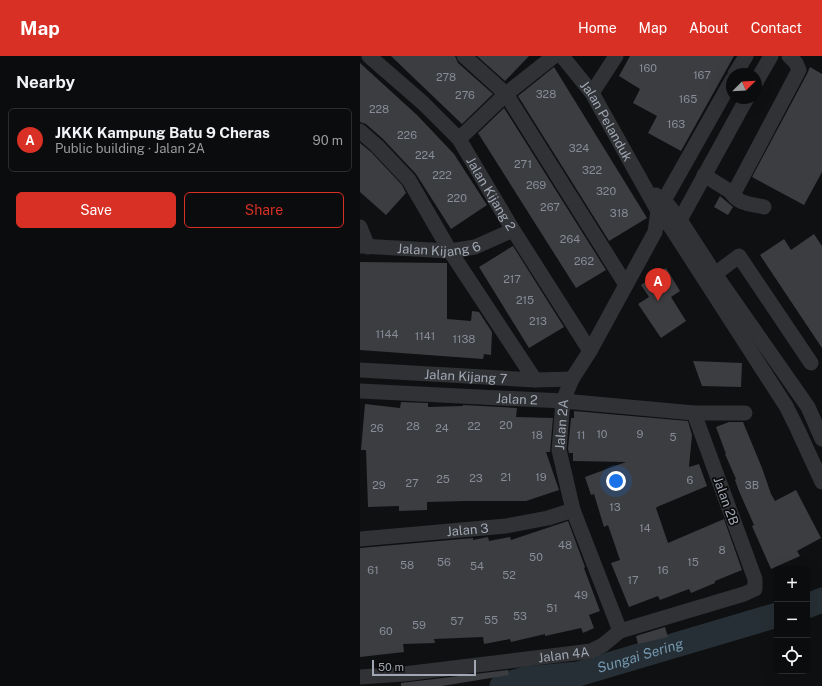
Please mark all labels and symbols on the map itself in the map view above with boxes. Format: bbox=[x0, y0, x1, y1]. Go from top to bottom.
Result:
house number: 160 bbox=[639, 62, 657, 74]
north arrow bbox=[726, 68, 762, 104]
house number: 167 bbox=[693, 69, 711, 81]
house number: 278 bbox=[436, 71, 456, 83]
street label: Jalan Pelanduk bbox=[577, 77, 636, 164]
house number: 328 bbox=[536, 88, 556, 100]
house number: 276 bbox=[455, 89, 475, 101]
house number: 165 bbox=[679, 93, 697, 105]
house number: 228 bbox=[369, 103, 389, 115]
house number: 163 bbox=[667, 118, 685, 130]
house number: 226 bbox=[397, 129, 417, 141]
house number: 324 bbox=[569, 142, 589, 154]
house number: 224 bbox=[415, 149, 435, 161]
street label: Jalan Kijang 2 bbox=[464, 154, 519, 233]
house number: 271 bbox=[514, 158, 532, 170]
house number: 322 bbox=[582, 164, 602, 176]
house number: 222 bbox=[432, 169, 452, 181]
house number: 269 bbox=[526, 179, 546, 191]
house number: 320 bbox=[596, 185, 616, 197]
house number: 220 bbox=[447, 192, 467, 204]
house number: 267 bbox=[540, 201, 560, 213]
house number: 318 bbox=[610, 207, 628, 219]
house number: 264 bbox=[560, 233, 580, 245]
street label: Jalan Kijang 6 bbox=[397, 238, 483, 259]
house number: 262 bbox=[574, 255, 594, 267]
pin: A bbox=[645, 268, 671, 301]
house number: 217 bbox=[503, 273, 521, 285]
house number: 215 bbox=[516, 294, 534, 306]
house number: 213 bbox=[529, 315, 547, 327]
house number: 1144 bbox=[376, 328, 398, 340]
house number: 1141 bbox=[415, 330, 435, 342]
house number: 1138 bbox=[453, 333, 475, 345]
street label: Jalan Kijang 7 bbox=[424, 366, 508, 386]
street label: Jalan 2 bbox=[496, 390, 538, 407]
street label: Jalan 2A bbox=[552, 398, 571, 451]
house number: 20 bbox=[499, 419, 513, 431]
house number: 28 bbox=[406, 420, 420, 432]
house number: 22 bbox=[467, 420, 481, 432]
house number: 26 bbox=[370, 422, 384, 434]
house number: 24 bbox=[435, 422, 449, 434]
house number: 10 bbox=[596, 428, 608, 440]
house number: 9 bbox=[637, 428, 644, 440]
house number: 18 bbox=[531, 429, 543, 441]
house number: 11 bbox=[577, 429, 585, 441]
house number: 5 bbox=[669, 431, 677, 443]
house number: 21 bbox=[500, 471, 512, 483]
house number: 19 bbox=[535, 471, 547, 483]
your location bbox=[606, 471, 626, 491]
house number: 23 bbox=[469, 472, 483, 484]
house number: 25 bbox=[436, 473, 450, 485]
house number: 6 bbox=[687, 474, 694, 486]
street label: Jalan 2B bbox=[710, 475, 742, 527]
house number: 27 bbox=[405, 477, 419, 489]
house number: 29 bbox=[372, 479, 386, 491]
house number: 3B bbox=[745, 479, 759, 491]
house number: 13 bbox=[609, 501, 621, 513]
street label: Jalan 3 bbox=[446, 520, 489, 539]
house number: 14 bbox=[639, 522, 651, 534]
house number: 48 bbox=[558, 539, 572, 551]
house number: 8 bbox=[718, 544, 726, 556]
house number: 50 bbox=[529, 551, 543, 563]
house number: 56 bbox=[437, 556, 451, 568]
house number: 15 bbox=[687, 556, 699, 568]
house number: 58 bbox=[400, 559, 414, 571]
house number: 54 bbox=[470, 560, 484, 572]
house number: 61 bbox=[367, 564, 379, 576]
house number: 16 bbox=[657, 564, 669, 576]
house number: 52 bbox=[502, 569, 516, 581]
house number: 17 bbox=[627, 574, 639, 586]
house number: 49 bbox=[574, 589, 588, 601]
house number: 51 bbox=[546, 602, 558, 614]
house number: 53 bbox=[513, 610, 527, 622]
house number: 55 bbox=[484, 614, 498, 626]
house number: 57 bbox=[450, 615, 464, 627]
house number: 59 bbox=[412, 619, 426, 631]
house number: 60 bbox=[379, 625, 393, 637]
water label: Sungai Sering bbox=[595, 635, 686, 676]
street label: Jalan 4A bbox=[537, 644, 590, 665]
scale bar bbox=[372, 658, 476, 677]

